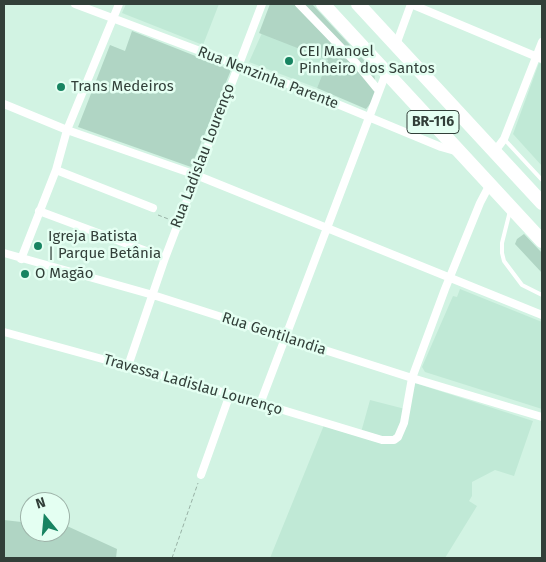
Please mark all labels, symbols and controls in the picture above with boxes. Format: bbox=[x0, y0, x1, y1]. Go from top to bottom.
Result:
street label: Rua Nenzinha Parente bbox=[195, 43, 341, 113]
place label: CEI Manoel Pinheiro dos Santos bbox=[299, 43, 435, 78]
marker: CEI Manoel Pinheiro dos Santos bbox=[283, 55, 295, 67]
place label: Trans Medeiros bbox=[71, 78, 174, 96]
marker: Trans Medeiros bbox=[55, 81, 67, 93]
street label: Rua Ladislau Lourenço bbox=[167, 81, 239, 231]
road number: BR-116 bbox=[407, 110, 459, 134]
place label: Igreja Batista | Parque Betânia bbox=[48, 228, 161, 263]
marker: Igreja Batista | Parque Betânia bbox=[32, 240, 44, 252]
place label: O Magão bbox=[35, 265, 93, 283]
marker: O Magão bbox=[19, 268, 31, 280]
street label: Rua Gentilandia bbox=[220, 309, 328, 359]
street label: Travessa Ladislau Lourenço bbox=[101, 351, 285, 419]
north arrow bbox=[20, 492, 70, 542]
text: N bbox=[34, 494, 48, 513]

